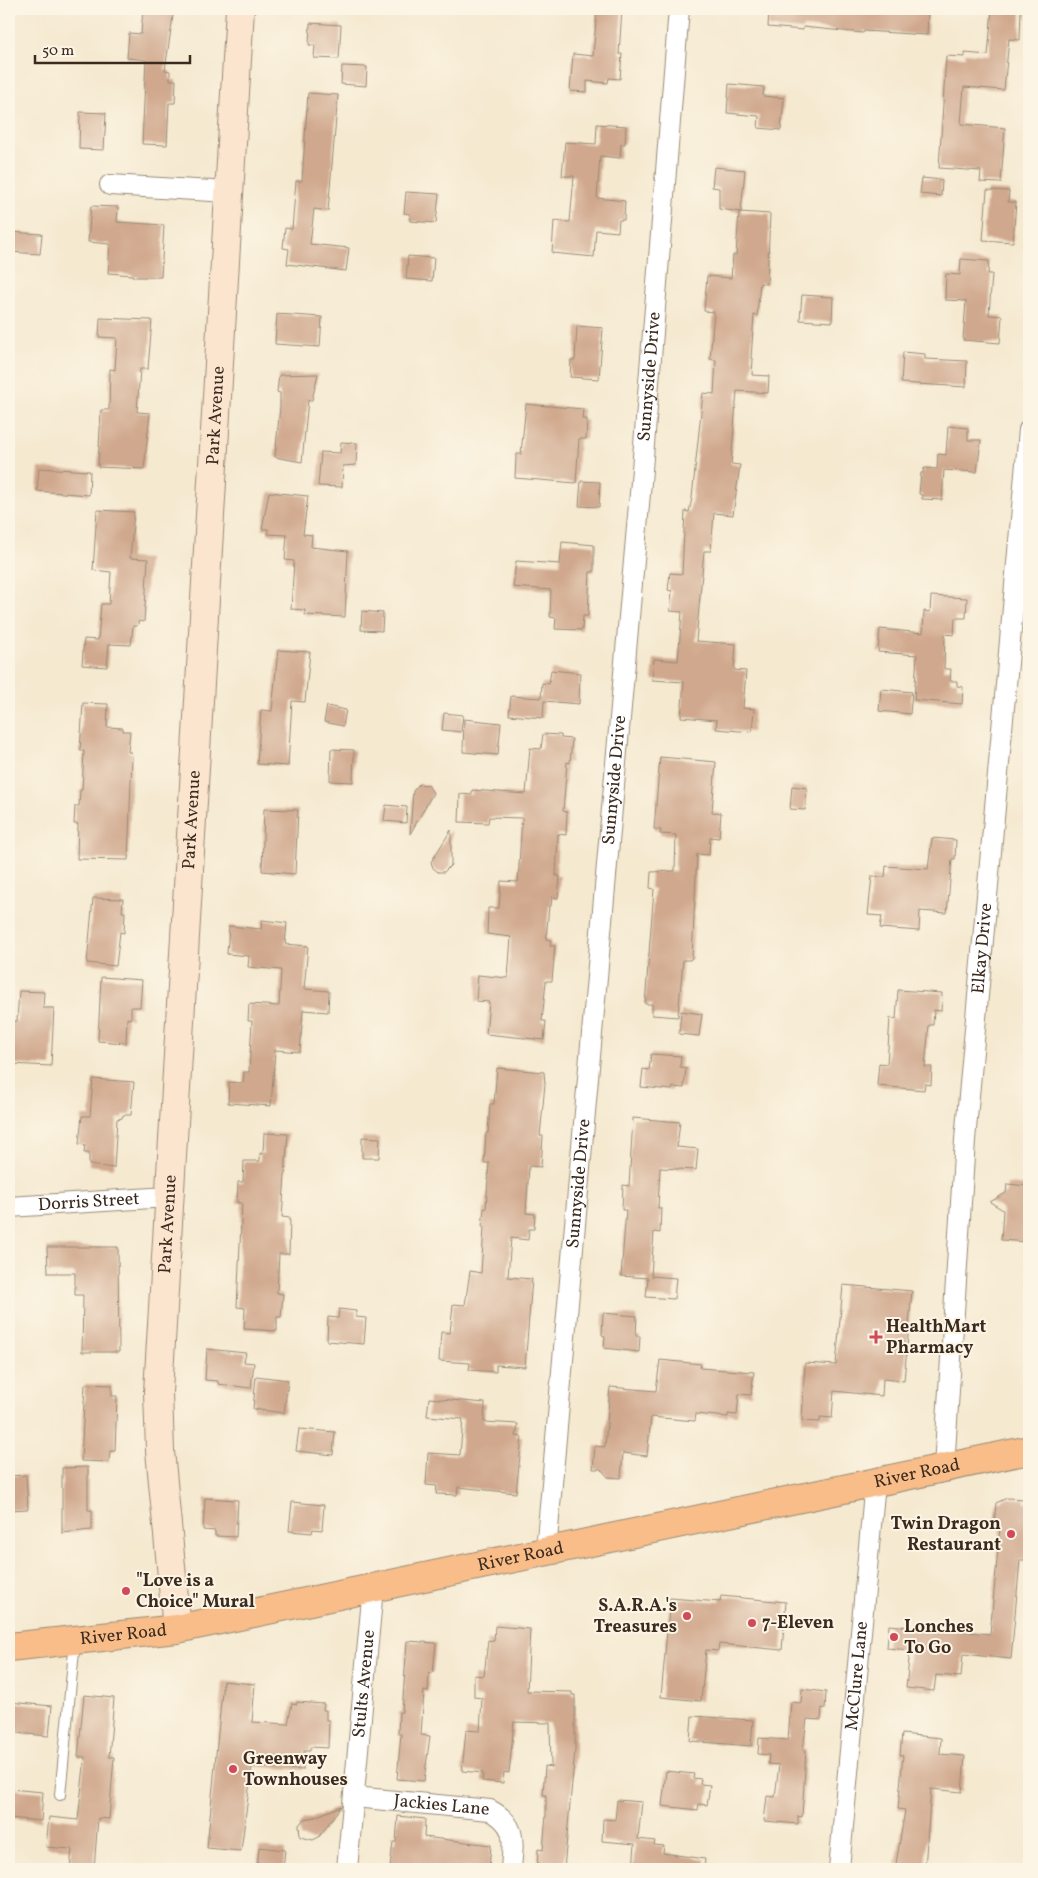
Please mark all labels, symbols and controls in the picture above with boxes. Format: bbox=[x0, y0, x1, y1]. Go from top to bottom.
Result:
scale bar bbox=[35, 32, 190, 64]
text: 50 m bbox=[42, 41, 74, 62]
street label: Sunnyside Drive bbox=[632, 311, 667, 442]
street label: Park Avenue bbox=[200, 365, 231, 466]
street label: Sunnyside Drive bbox=[596, 714, 633, 846]
street label: Park Avenue bbox=[177, 770, 207, 870]
street label: Elkay Drive bbox=[966, 902, 999, 995]
street label: Sunnyside Drive bbox=[560, 1118, 597, 1249]
street label: Park Avenue bbox=[153, 1174, 183, 1274]
street label: Dorris Street bbox=[37, 1186, 140, 1218]
place label: HealthMart Pharmacy bbox=[886, 1315, 986, 1361]
marker: HealthMart Pharmacy bbox=[870, 1331, 882, 1343]
street label: River Road bbox=[872, 1452, 962, 1495]
place label: Twin Dragon Restaurant bbox=[891, 1512, 1001, 1558]
marker: Twin Dragon Restaurant bbox=[1005, 1528, 1017, 1540]
street label: River Road bbox=[475, 1536, 566, 1578]
place label: "Love is a Choice" Mural bbox=[136, 1569, 255, 1615]
marker: "Love is a Choice" Mural bbox=[120, 1585, 132, 1597]
place label: S.A.R.A.'s Treasures bbox=[593, 1594, 677, 1640]
marker: S.A.R.A.'s Treasures bbox=[681, 1610, 693, 1622]
place label: 7-Eleven bbox=[762, 1611, 834, 1636]
place label: Lonches To Go bbox=[904, 1615, 974, 1661]
marker: 7-Eleven bbox=[746, 1617, 758, 1629]
street label: River Road bbox=[79, 1618, 168, 1652]
street label: McClure Lane bbox=[839, 1620, 875, 1732]
street label: Stults Avenue bbox=[347, 1629, 382, 1739]
marker: Lonches To Go bbox=[888, 1631, 900, 1643]
place label: Greenway Townhouses bbox=[243, 1747, 348, 1793]
marker: Greenway Townhouses bbox=[227, 1763, 239, 1775]
street label: Jackies Lane bbox=[393, 1788, 491, 1822]

